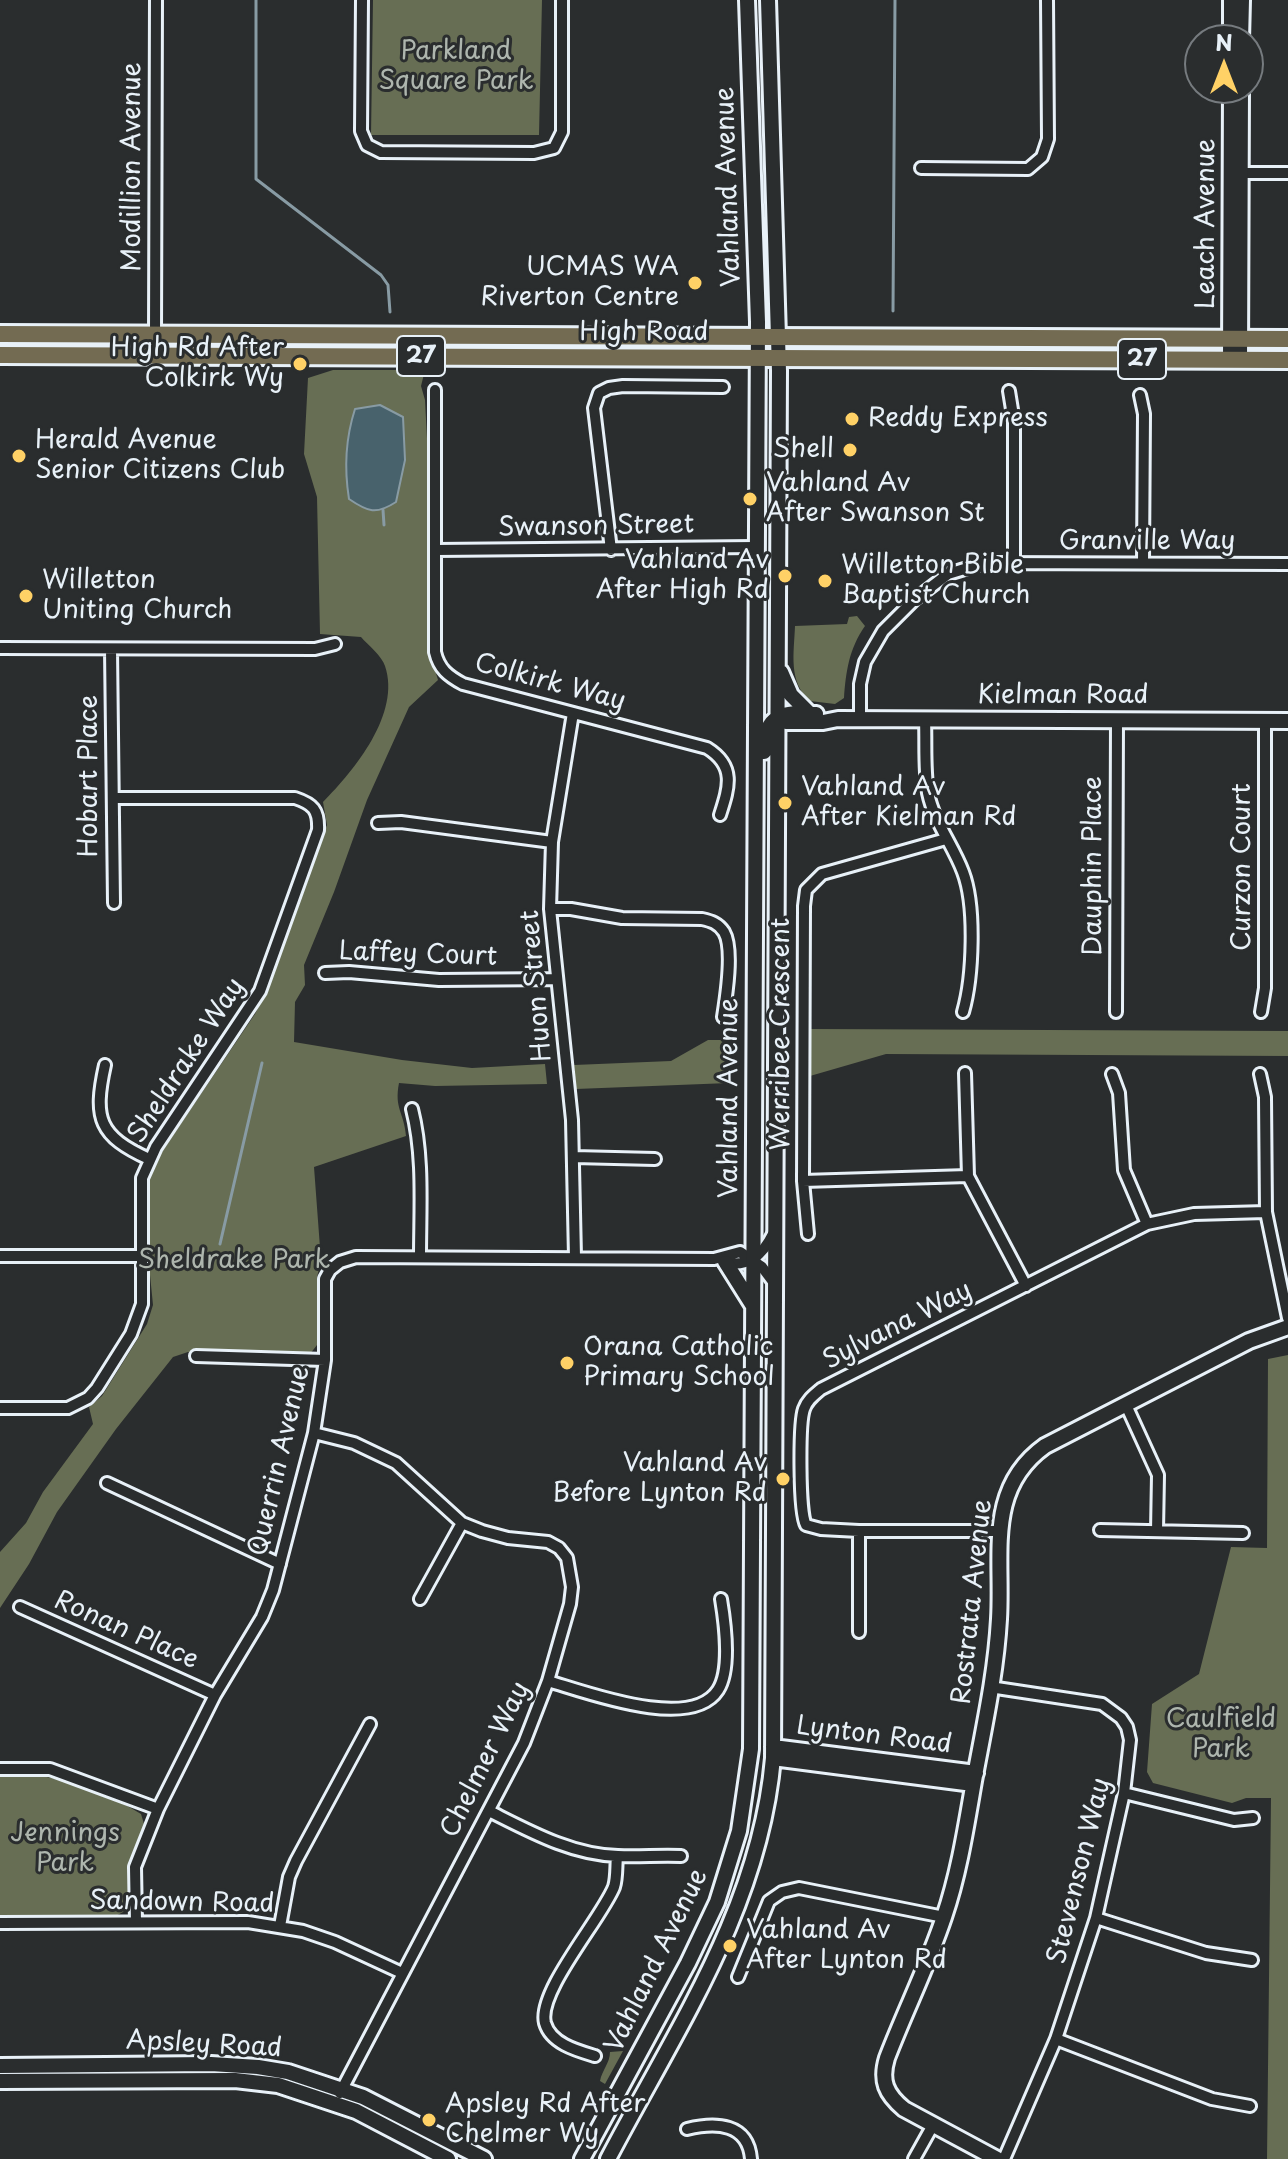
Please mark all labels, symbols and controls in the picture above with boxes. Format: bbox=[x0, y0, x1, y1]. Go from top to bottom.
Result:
north arrow bbox=[1184, 24, 1264, 104]
text: N bbox=[1215, 25, 1233, 58]
park label: Parkland Square Park bbox=[379, 36, 533, 98]
street label: Modillion Avenue bbox=[117, 62, 149, 272]
street label: Vahland Avenue bbox=[710, 86, 748, 288]
street label: Leach Avenue bbox=[1191, 139, 1223, 309]
place label: UCMAS WA Riverton Centre bbox=[480, 252, 679, 314]
marker: UCMAS WA Riverton Centre bbox=[686, 274, 704, 292]
street label: High Road bbox=[579, 317, 709, 349]
place label: High Rd After Colkirk Wy bbox=[111, 333, 284, 394]
road number: 27 bbox=[397, 336, 445, 376]
road number: 27 bbox=[1118, 339, 1166, 379]
marker: High Rd After Colkirk Wy bbox=[291, 355, 309, 373]
place label: Reddy Express bbox=[868, 403, 1048, 435]
marker: Reddy Express bbox=[843, 410, 861, 428]
place label: Herald Avenue Senior Citizens Club bbox=[35, 425, 285, 486]
place label: Shell bbox=[773, 434, 834, 466]
marker: Shell bbox=[841, 441, 859, 459]
marker: Herald Avenue Senior Citizens Club bbox=[10, 447, 28, 465]
place label: Vahland Av After Swanson St bbox=[766, 468, 985, 530]
marker: Vahland Av After Swanson St bbox=[741, 490, 759, 508]
street label: Swanson Street bbox=[497, 510, 695, 544]
street label: Granville Way bbox=[1059, 526, 1235, 558]
place label: Vahland Av After High Rd bbox=[596, 545, 769, 606]
place label: Willetton Bible Baptist Church bbox=[841, 550, 1030, 612]
place label: Willetton Uniting Church bbox=[42, 565, 232, 626]
marker: Vahland Av After High Rd bbox=[776, 567, 794, 585]
marker: Willetton Bible Baptist Church bbox=[816, 572, 834, 590]
marker: Willetton Uniting Church bbox=[17, 587, 35, 605]
street label: Colkirk Way bbox=[471, 648, 629, 718]
street label: Kielman Road bbox=[977, 680, 1149, 712]
street label: Hobart Place bbox=[74, 695, 106, 857]
place label: Vahland Av After Kielman Rd bbox=[801, 772, 1017, 834]
street label: Dauphin Place bbox=[1078, 776, 1110, 956]
street label: Curzon Court bbox=[1227, 783, 1259, 951]
marker: Vahland Av After Kielman Rd bbox=[776, 794, 794, 812]
street label: Huon Street bbox=[515, 909, 559, 1063]
street label: Werribee Crescent bbox=[766, 918, 798, 1150]
street label: Laffey Court bbox=[338, 937, 498, 973]
street label: Sheldrake Way bbox=[122, 973, 252, 1149]
street label: Vahland Avenue bbox=[714, 998, 746, 1198]
park label: Sheldrake Park bbox=[138, 1245, 330, 1277]
street label: Sylvana Way bbox=[818, 1275, 978, 1377]
place label: Orana Catholic Primary School bbox=[583, 1332, 775, 1394]
marker: Orana Catholic Primary School bbox=[558, 1354, 576, 1372]
street label: Querrin Avenue bbox=[243, 1363, 317, 1559]
place label: Vahland Av Before Lynton Rd bbox=[552, 1448, 767, 1510]
marker: Vahland Av Before Lynton Rd bbox=[774, 1470, 792, 1488]
street label: Rostrata Avenue bbox=[947, 1498, 999, 1706]
street label: Ronan Place bbox=[49, 1585, 203, 1677]
street label: Chelmer Way bbox=[435, 1677, 537, 1843]
park label: Caulfield Park bbox=[1166, 1704, 1276, 1766]
street label: Lynton Road bbox=[794, 1711, 954, 1761]
street label: Stevenson Way bbox=[1042, 1775, 1118, 1967]
park label: Jennings Park bbox=[10, 1818, 120, 1880]
street label: Vahland Avenue bbox=[599, 1864, 715, 2058]
street label: Sandown Road bbox=[89, 1886, 275, 1920]
place label: Vahland Av After Lynton Rd bbox=[746, 1915, 947, 1976]
marker: Vahland Av After Lynton Rd bbox=[721, 1937, 739, 1955]
street label: Apsley Road bbox=[125, 2025, 283, 2065]
place label: Apsley Rd After Chelmer Wy bbox=[445, 2089, 645, 2150]
marker: Apsley Rd After Chelmer Wy bbox=[420, 2111, 438, 2129]

